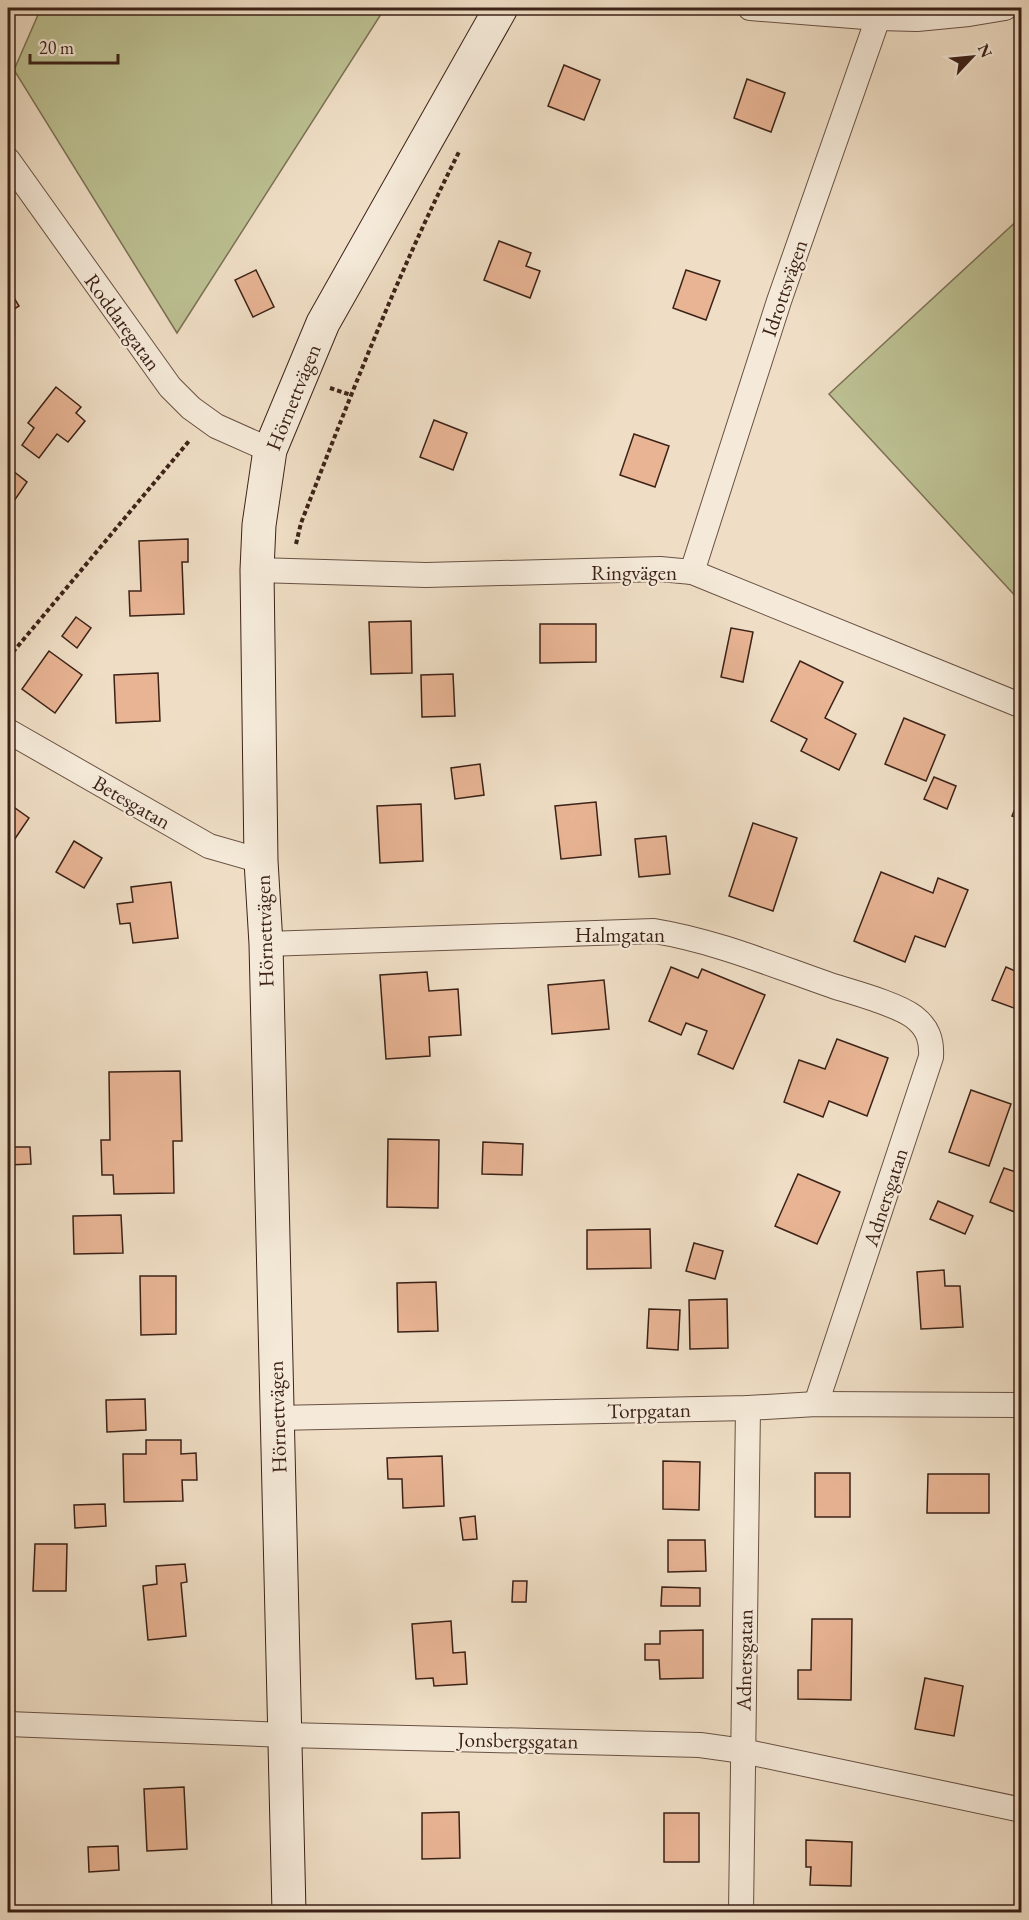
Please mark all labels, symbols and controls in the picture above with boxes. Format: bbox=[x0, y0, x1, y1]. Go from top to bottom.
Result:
scale bar bbox=[30, 27, 118, 65]
north arrow bbox=[942, 27, 1002, 87]
text: 20 m bbox=[39, 36, 74, 59]
text: N bbox=[973, 40, 997, 61]
street label: Idrottsvägen bbox=[755, 236, 813, 340]
street label: Roddaregatan bbox=[79, 268, 167, 376]
street label: Hörnettvägen bbox=[259, 340, 327, 454]
street label: Ringvägen bbox=[591, 559, 677, 586]
street label: Betesgatan bbox=[88, 769, 176, 835]
street label: Hörnettvägen bbox=[249, 874, 279, 988]
street label: Halmgatan bbox=[575, 921, 665, 948]
street label: Adnersgatan bbox=[856, 1144, 914, 1251]
street label: Hörnettvägen bbox=[262, 1360, 292, 1474]
street label: Torpgatan bbox=[607, 1396, 691, 1424]
street label: Adnersgatan bbox=[730, 1609, 758, 1712]
street label: Jonsbergsgatan bbox=[455, 1725, 579, 1755]

